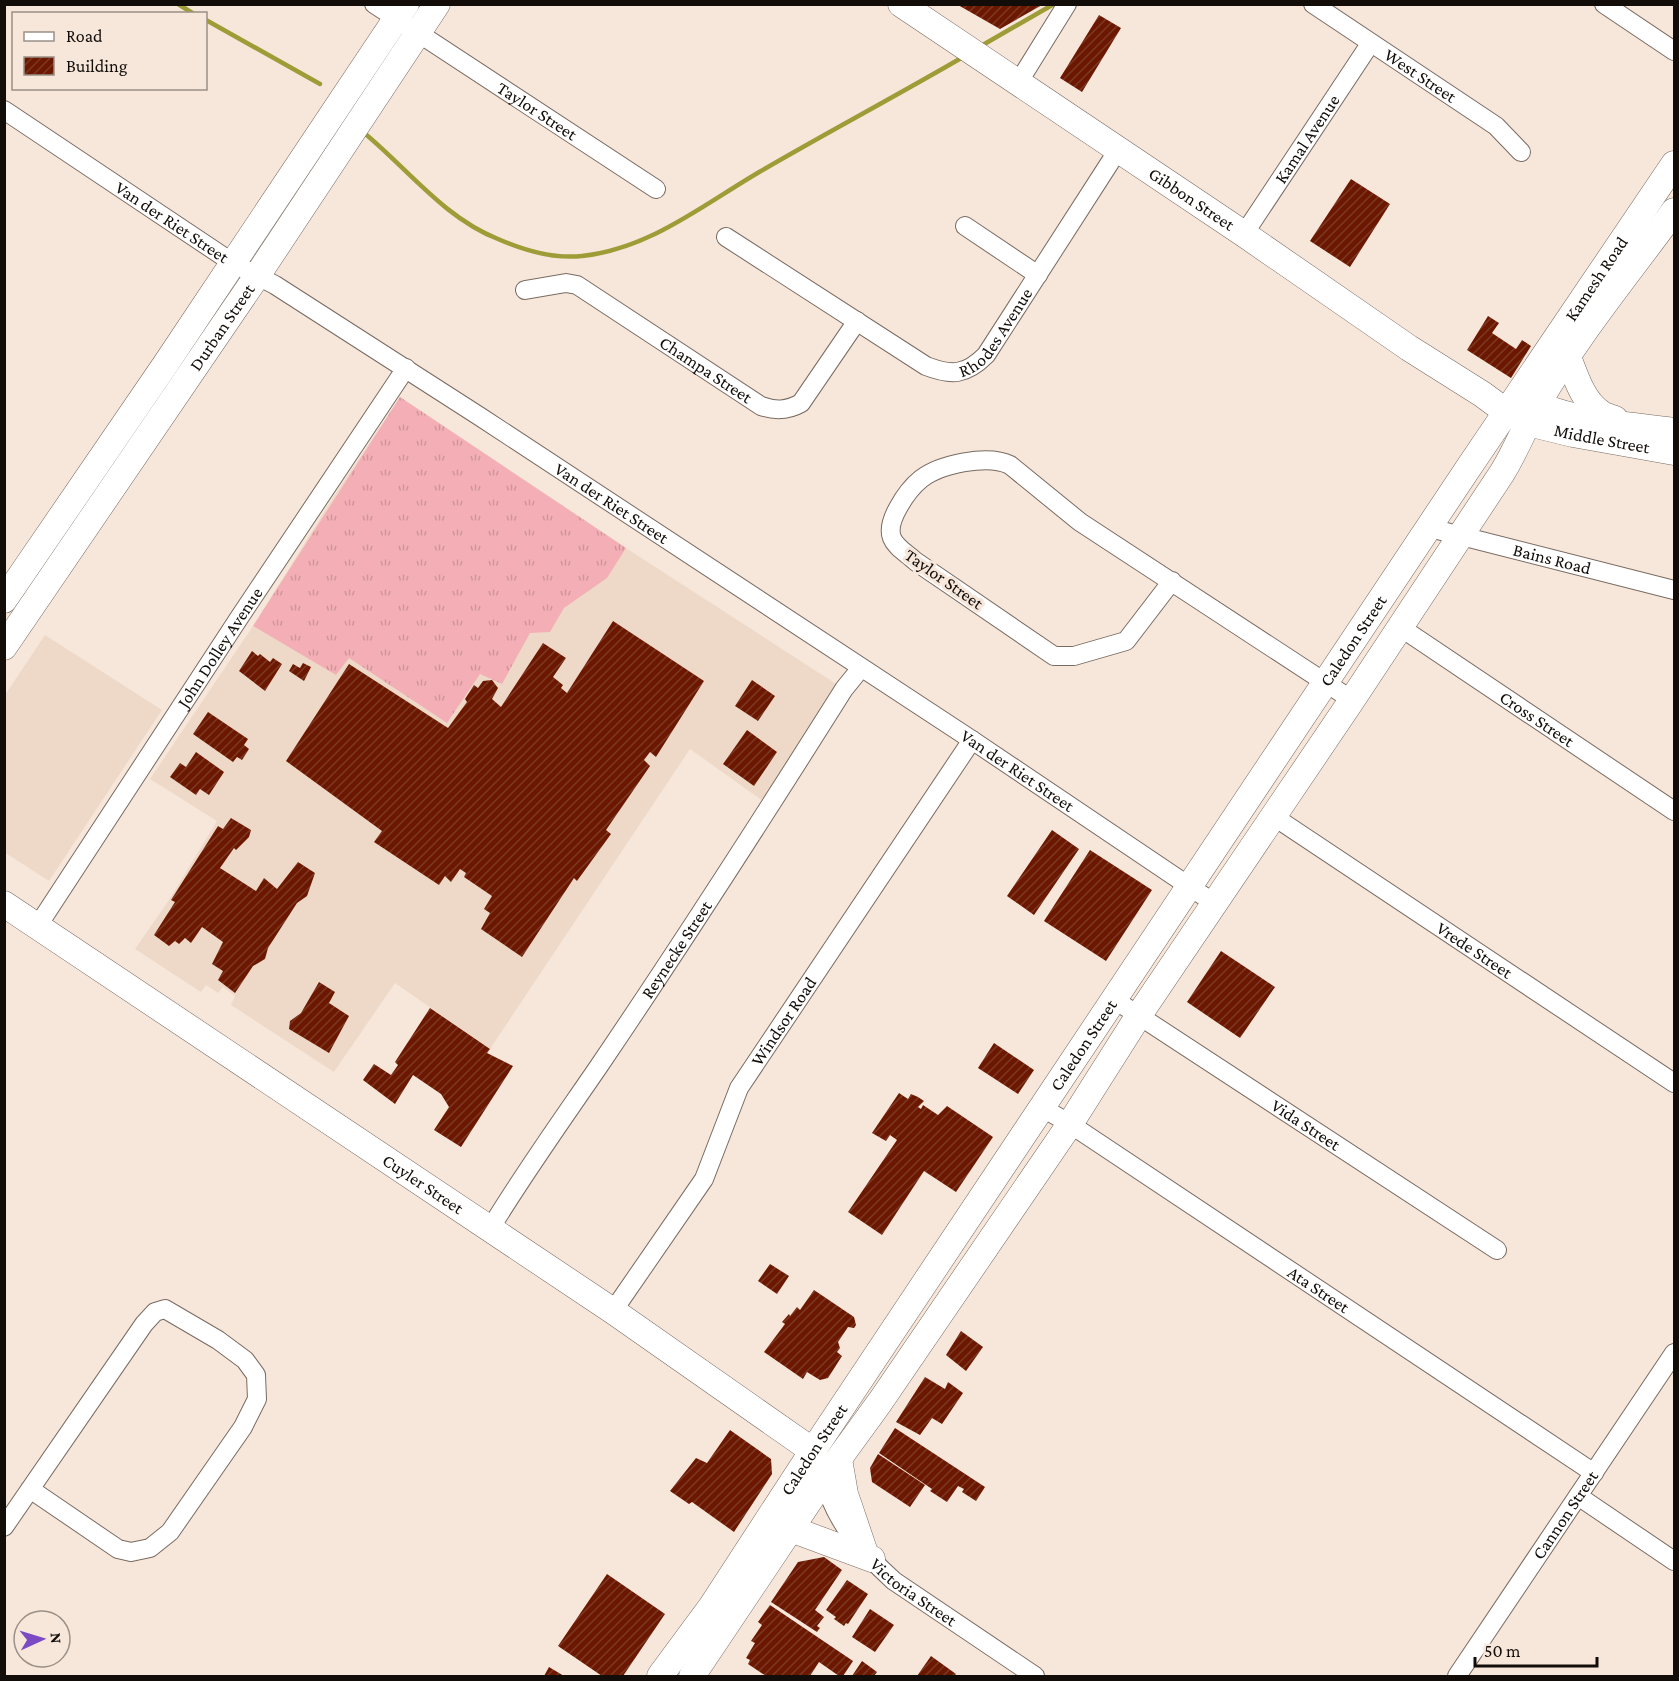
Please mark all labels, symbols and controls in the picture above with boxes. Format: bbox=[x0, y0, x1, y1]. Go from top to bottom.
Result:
legend bbox=[12, 12, 207, 90]
text: Road bbox=[66, 26, 103, 46]
street label: West Street bbox=[1381, 44, 1461, 107]
text: Building bbox=[66, 56, 128, 76]
street label: Taylor Street bbox=[493, 78, 582, 145]
street label: Kamal Avenue bbox=[1270, 91, 1344, 187]
street label: Gibbon Street bbox=[1145, 163, 1239, 235]
street label: Van der Riet Street bbox=[111, 177, 233, 268]
street label: Kamesh Road bbox=[1561, 232, 1632, 325]
street label: Durban Street bbox=[185, 279, 259, 375]
street label: Rhodes Avenue bbox=[956, 284, 1037, 381]
street label: Champa Street bbox=[656, 332, 757, 408]
street label: Middle Street bbox=[1552, 420, 1652, 458]
street label: Van der Riet Street bbox=[551, 459, 673, 548]
street label: Bains Road bbox=[1511, 540, 1594, 579]
street label: Taylor Street bbox=[901, 545, 988, 614]
street label: John Dolley Avenue bbox=[172, 583, 267, 713]
street label: Caledon Street bbox=[1316, 591, 1391, 690]
street label: Cross Street bbox=[1496, 687, 1579, 752]
street label: Van der Riet Street bbox=[957, 725, 1079, 816]
street label: Reynecke Street bbox=[637, 896, 717, 1002]
street label: Vrede Street bbox=[1433, 918, 1517, 983]
street label: Windsor Road bbox=[747, 973, 821, 1070]
street label: Caledon Street bbox=[1046, 995, 1122, 1094]
street label: Vida Street bbox=[1268, 1095, 1345, 1155]
street label: Cuyler Street bbox=[379, 1150, 468, 1219]
street label: Ata Street bbox=[1284, 1262, 1354, 1318]
street label: Caledon Street bbox=[777, 1399, 852, 1499]
street label: Cannon Street bbox=[1528, 1466, 1603, 1563]
street label: Victoria Street bbox=[866, 1554, 961, 1631]
north arrow bbox=[12, 1609, 72, 1669]
scale bar bbox=[1475, 1630, 1596, 1668]
text: N bbox=[48, 1632, 65, 1644]
text: 50 m bbox=[1484, 1641, 1521, 1661]

